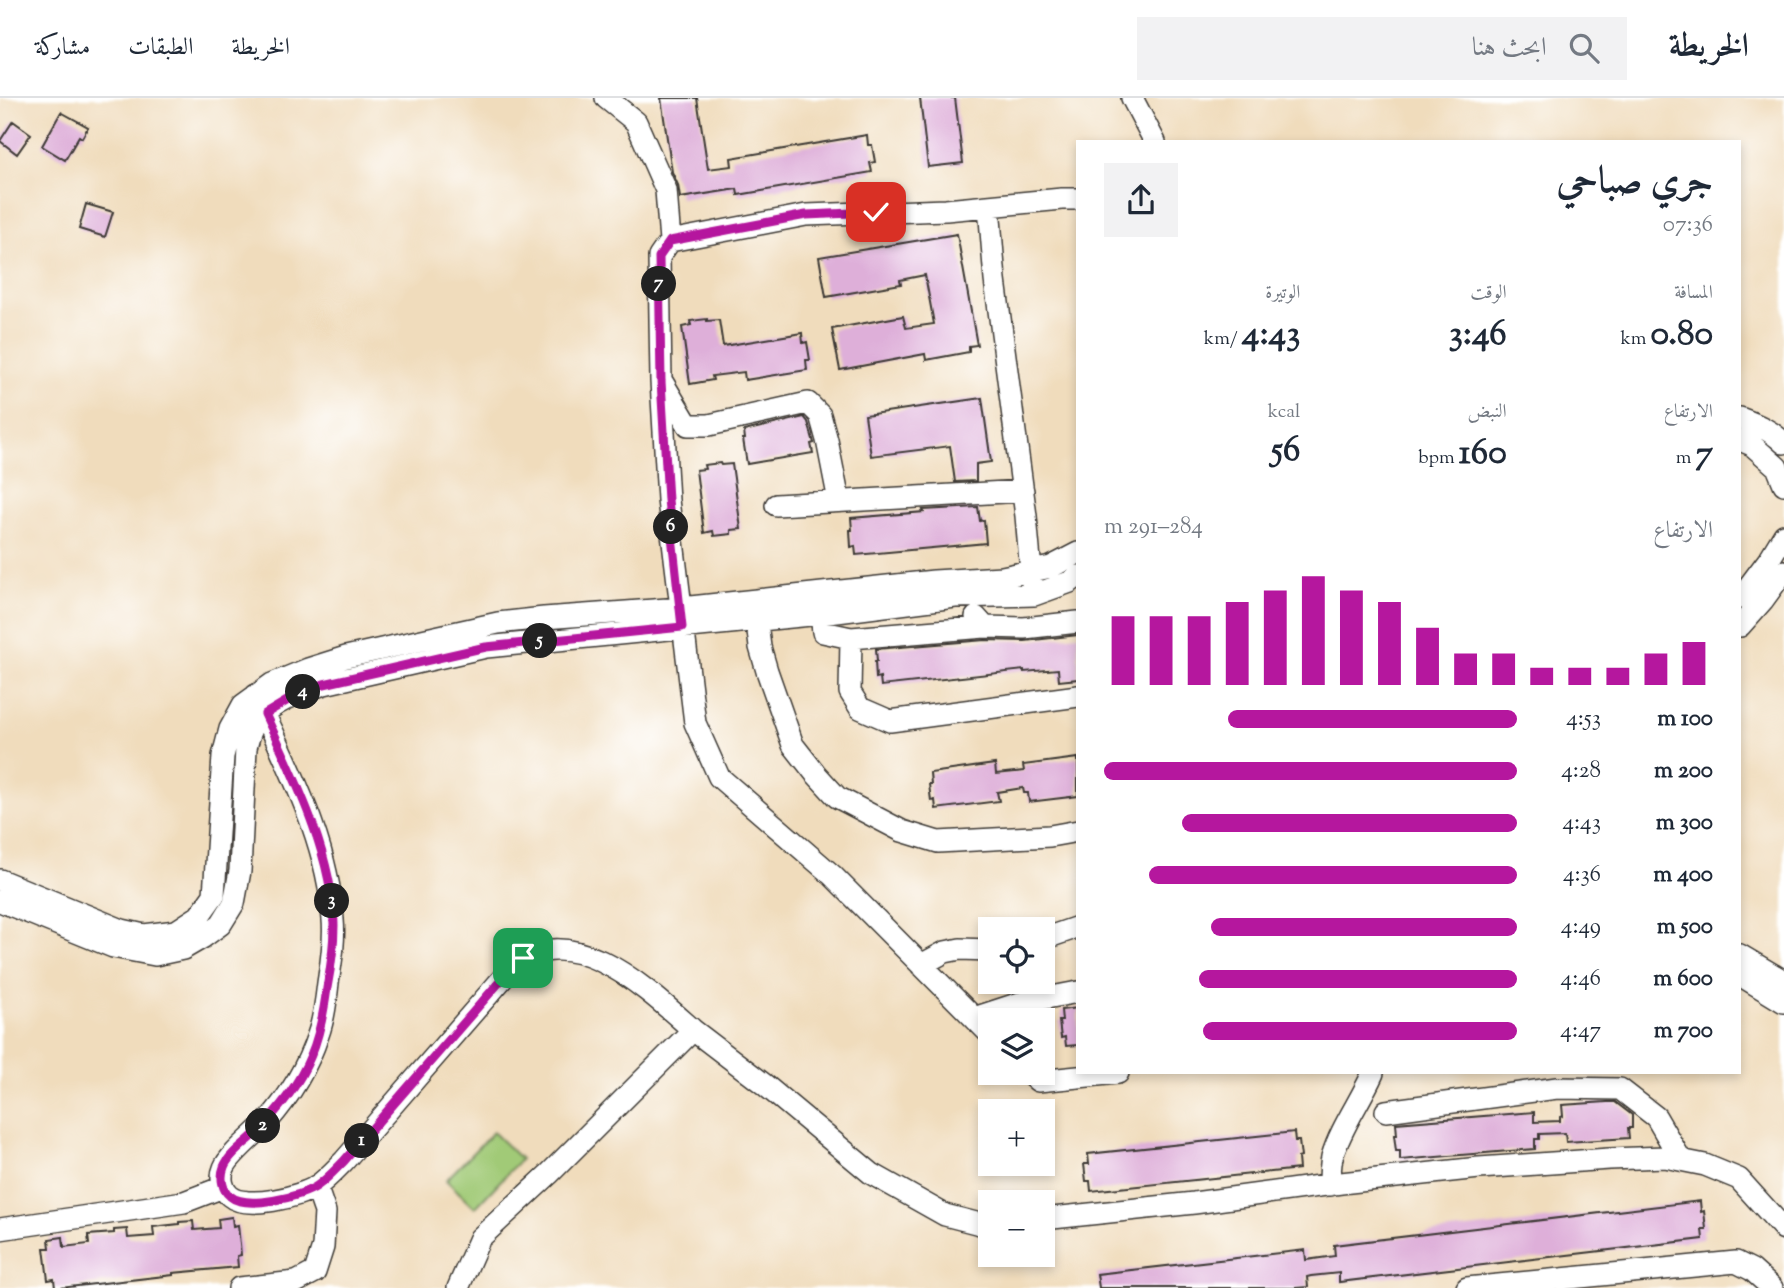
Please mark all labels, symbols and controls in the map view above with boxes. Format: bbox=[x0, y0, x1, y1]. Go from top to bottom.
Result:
search box bbox=[1137, 17, 1627, 80]
text: الخريطة bbox=[1669, 24, 1749, 72]
icon: search bbox=[1565, 29, 1603, 67]
text: ابحث هنا bbox=[1472, 30, 1547, 67]
text: مشاركة bbox=[35, 31, 90, 65]
text: الطبقات bbox=[128, 31, 194, 65]
text: الخريطة bbox=[232, 31, 290, 65]
text: جري صباحي bbox=[1557, 156, 1713, 210]
button: share bbox=[1104, 163, 1178, 237]
pin bbox=[846, 182, 906, 242]
icon: check bbox=[857, 193, 895, 231]
text: 07:36 bbox=[1663, 209, 1713, 242]
pin: 7 bbox=[642, 266, 676, 302]
text: 7 bbox=[654, 270, 663, 297]
text: الوتيرة bbox=[1265, 280, 1300, 307]
text: الوقت bbox=[1470, 280, 1507, 307]
text: المسافة bbox=[1674, 280, 1713, 307]
text: 4:43 bbox=[1242, 310, 1300, 361]
text: 3:46 bbox=[1449, 310, 1507, 361]
text: 0.80 bbox=[1651, 310, 1713, 361]
text: /km bbox=[1204, 326, 1242, 353]
text: km bbox=[1620, 326, 1651, 353]
text: kcal bbox=[1268, 399, 1300, 426]
text: النبض bbox=[1468, 399, 1507, 426]
text: الارتفاع bbox=[1664, 399, 1713, 426]
text: 56 bbox=[1271, 426, 1300, 477]
text: 160 bbox=[1459, 429, 1507, 480]
text: 7 bbox=[1695, 429, 1713, 480]
text: bpm bbox=[1418, 445, 1459, 472]
text: m bbox=[1676, 445, 1695, 472]
pin: 6 bbox=[654, 510, 688, 544]
text: 284–291 m bbox=[1104, 511, 1203, 544]
text: 6 bbox=[666, 513, 675, 540]
text: الارتفاع bbox=[1653, 515, 1713, 548]
pin: 5 bbox=[522, 624, 558, 658]
text: 5 bbox=[536, 627, 543, 654]
pin: 4 bbox=[286, 674, 320, 710]
text: 4 bbox=[298, 678, 307, 705]
text: 4:53 bbox=[1566, 703, 1601, 736]
text: 100 m bbox=[1657, 703, 1713, 736]
text: 4:28 bbox=[1561, 755, 1601, 788]
text: 200 m bbox=[1654, 755, 1713, 788]
text: 4:43 bbox=[1563, 807, 1601, 840]
text: 300 m bbox=[1656, 807, 1713, 840]
text: 4:36 bbox=[1563, 859, 1601, 892]
text: 400 m bbox=[1653, 859, 1713, 892]
pin: 3 bbox=[314, 884, 350, 918]
text: 3 bbox=[328, 887, 335, 914]
text: 4:49 bbox=[1561, 911, 1601, 944]
text: 500 m bbox=[1657, 911, 1713, 944]
map controls bbox=[978, 917, 1055, 1267]
button: locate bbox=[978, 917, 1055, 994]
pin bbox=[493, 928, 553, 988]
icon: arrive bbox=[504, 939, 542, 977]
text: 4:46 bbox=[1561, 963, 1601, 996]
text: 600 m bbox=[1653, 963, 1713, 996]
button: layers bbox=[978, 1008, 1055, 1085]
text: 4:47 bbox=[1560, 1015, 1601, 1048]
text: 700 m bbox=[1654, 1015, 1713, 1048]
button: + bbox=[978, 1099, 1055, 1176]
pin: 2 bbox=[246, 1108, 280, 1144]
text: 2 bbox=[258, 1112, 267, 1139]
pin: 1 bbox=[344, 1124, 380, 1158]
text: 1 bbox=[358, 1127, 365, 1154]
button: − bbox=[978, 1190, 1055, 1267]

